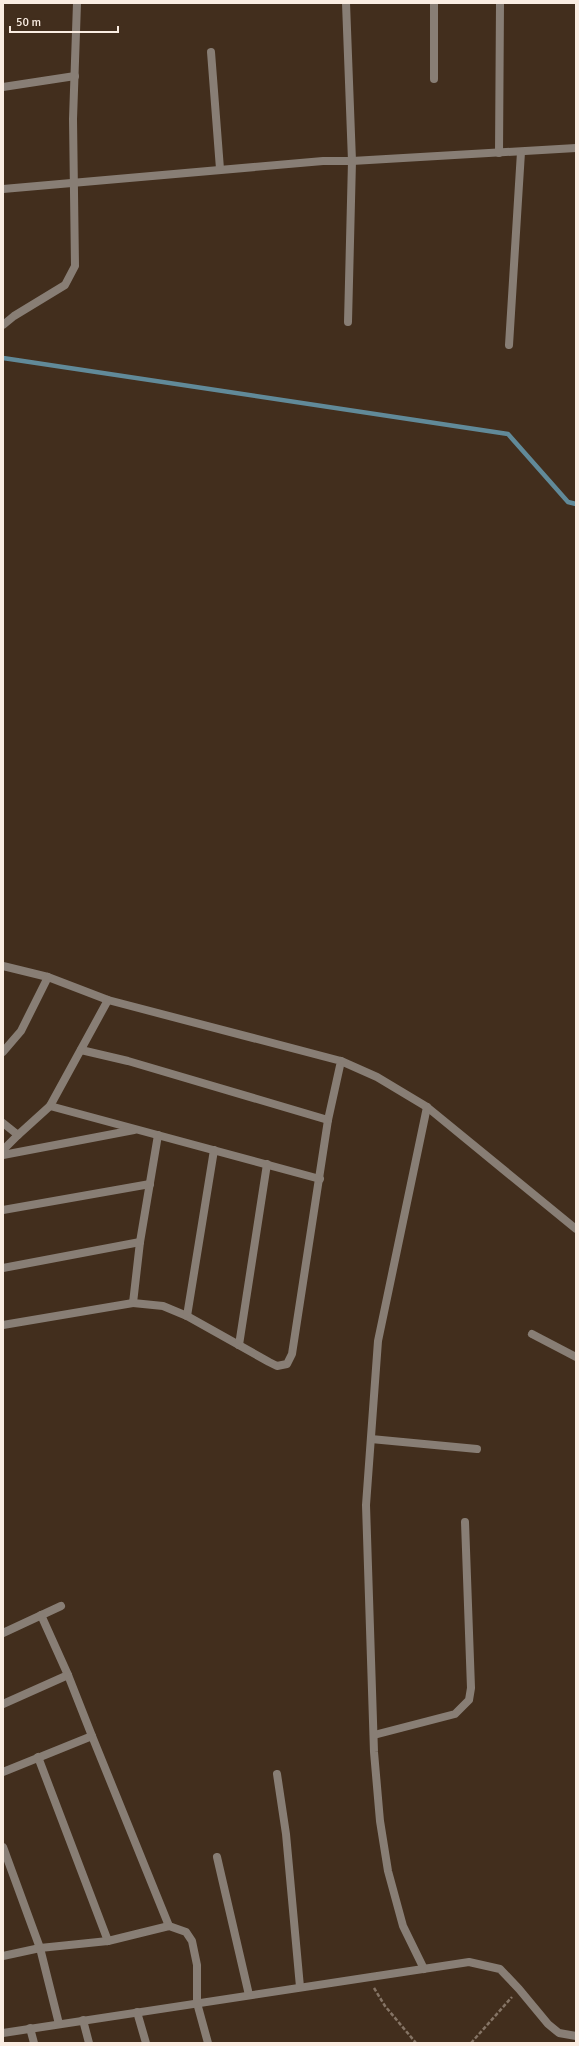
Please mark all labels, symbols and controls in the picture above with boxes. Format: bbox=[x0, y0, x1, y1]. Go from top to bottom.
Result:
scale bar bbox=[10, 8, 118, 34]
text: 50 m bbox=[16, 15, 41, 30]

